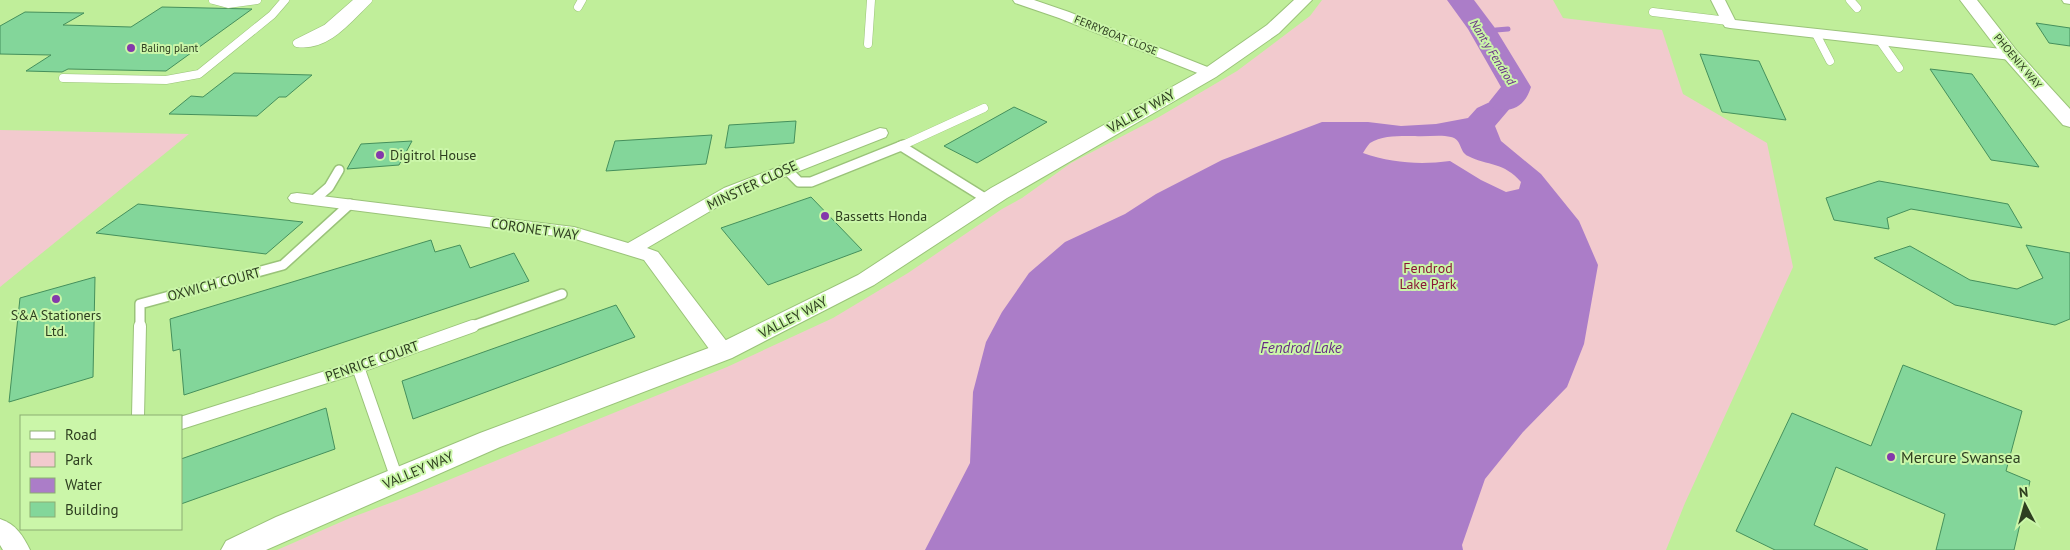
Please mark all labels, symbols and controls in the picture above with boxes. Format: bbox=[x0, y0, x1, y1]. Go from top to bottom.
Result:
street label: FERRYBOAT CLOSE bbox=[1072, 12, 1160, 58]
water label: Nant y Fendrod bbox=[1467, 16, 1520, 88]
street label: PHOENIX WAY bbox=[1991, 31, 2046, 92]
place label: Baling plant bbox=[141, 41, 199, 55]
marker: Baling plant bbox=[125, 42, 137, 54]
street label: VALLEY WAY bbox=[1103, 85, 1178, 137]
place label: Digitrol House bbox=[390, 146, 476, 164]
marker: Digitrol House bbox=[374, 149, 386, 161]
street label: MINSTER CLOSE bbox=[704, 156, 800, 214]
place label: Bassetts Honda bbox=[835, 207, 927, 225]
marker: Bassetts Honda bbox=[819, 210, 831, 222]
street label: CORONET WAY bbox=[490, 214, 580, 244]
park label: Fendrod Lake Park bbox=[1399, 259, 1457, 293]
street label: OXWICH COURT bbox=[165, 263, 263, 305]
street label: VALLEY WAY bbox=[755, 292, 831, 342]
marker: S&A Stationers Ltd. bbox=[50, 293, 62, 305]
place label: S&A Stationers Ltd. bbox=[11, 306, 101, 340]
street label: PENRICE COURT bbox=[323, 336, 421, 385]
water label: Fendrod Lake bbox=[1260, 338, 1342, 357]
legend bbox=[20, 415, 182, 530]
text: Road bbox=[65, 425, 97, 444]
street label: VALLEY WAY bbox=[379, 447, 456, 493]
place label: Mercure Swansea bbox=[1901, 447, 2021, 467]
text: Park bbox=[65, 450, 93, 469]
marker: Mercure Swansea bbox=[1885, 451, 1897, 463]
text: Water bbox=[65, 475, 102, 494]
north arrow bbox=[2000, 480, 2050, 530]
text: N bbox=[2018, 483, 2029, 502]
text: Building bbox=[65, 500, 119, 519]

